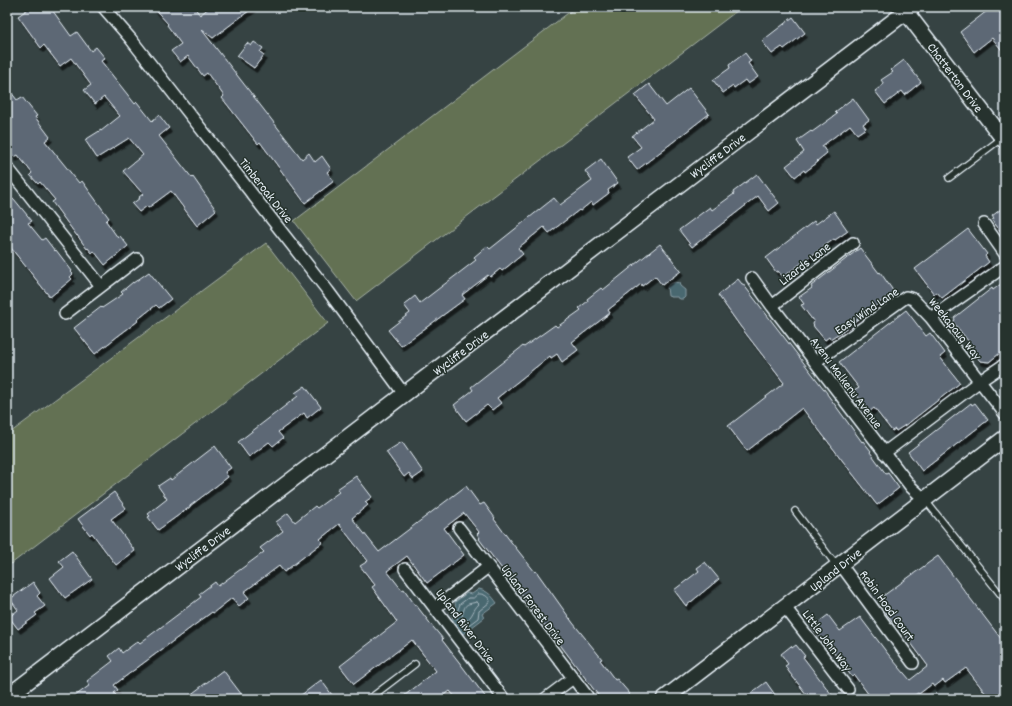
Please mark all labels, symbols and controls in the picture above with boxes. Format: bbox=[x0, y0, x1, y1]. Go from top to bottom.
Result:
street label: Chatterton Drive bbox=[921, 40, 987, 118]
street label: Wycliffe Drive bbox=[686, 129, 751, 184]
street label: Timberoak Drive bbox=[234, 155, 297, 228]
street label: Lizards Lane bbox=[776, 238, 836, 291]
street label: Easy Wind Lane bbox=[832, 283, 904, 341]
street label: Weekapaug Way bbox=[923, 294, 986, 365]
street label: Wycliffe Drive bbox=[429, 326, 494, 381]
street label: Avenu Malkenu Avenue bbox=[804, 334, 886, 434]
street label: Wycliffe Drive bbox=[171, 522, 236, 577]
street label: Upland Drive bbox=[806, 544, 867, 597]
street label: Upland Forest Drive bbox=[495, 561, 569, 650]
street label: Robin Hood Court bbox=[854, 567, 918, 646]
street label: Upland River Drive bbox=[430, 585, 499, 668]
street label: Little John Way bbox=[796, 606, 856, 677]

